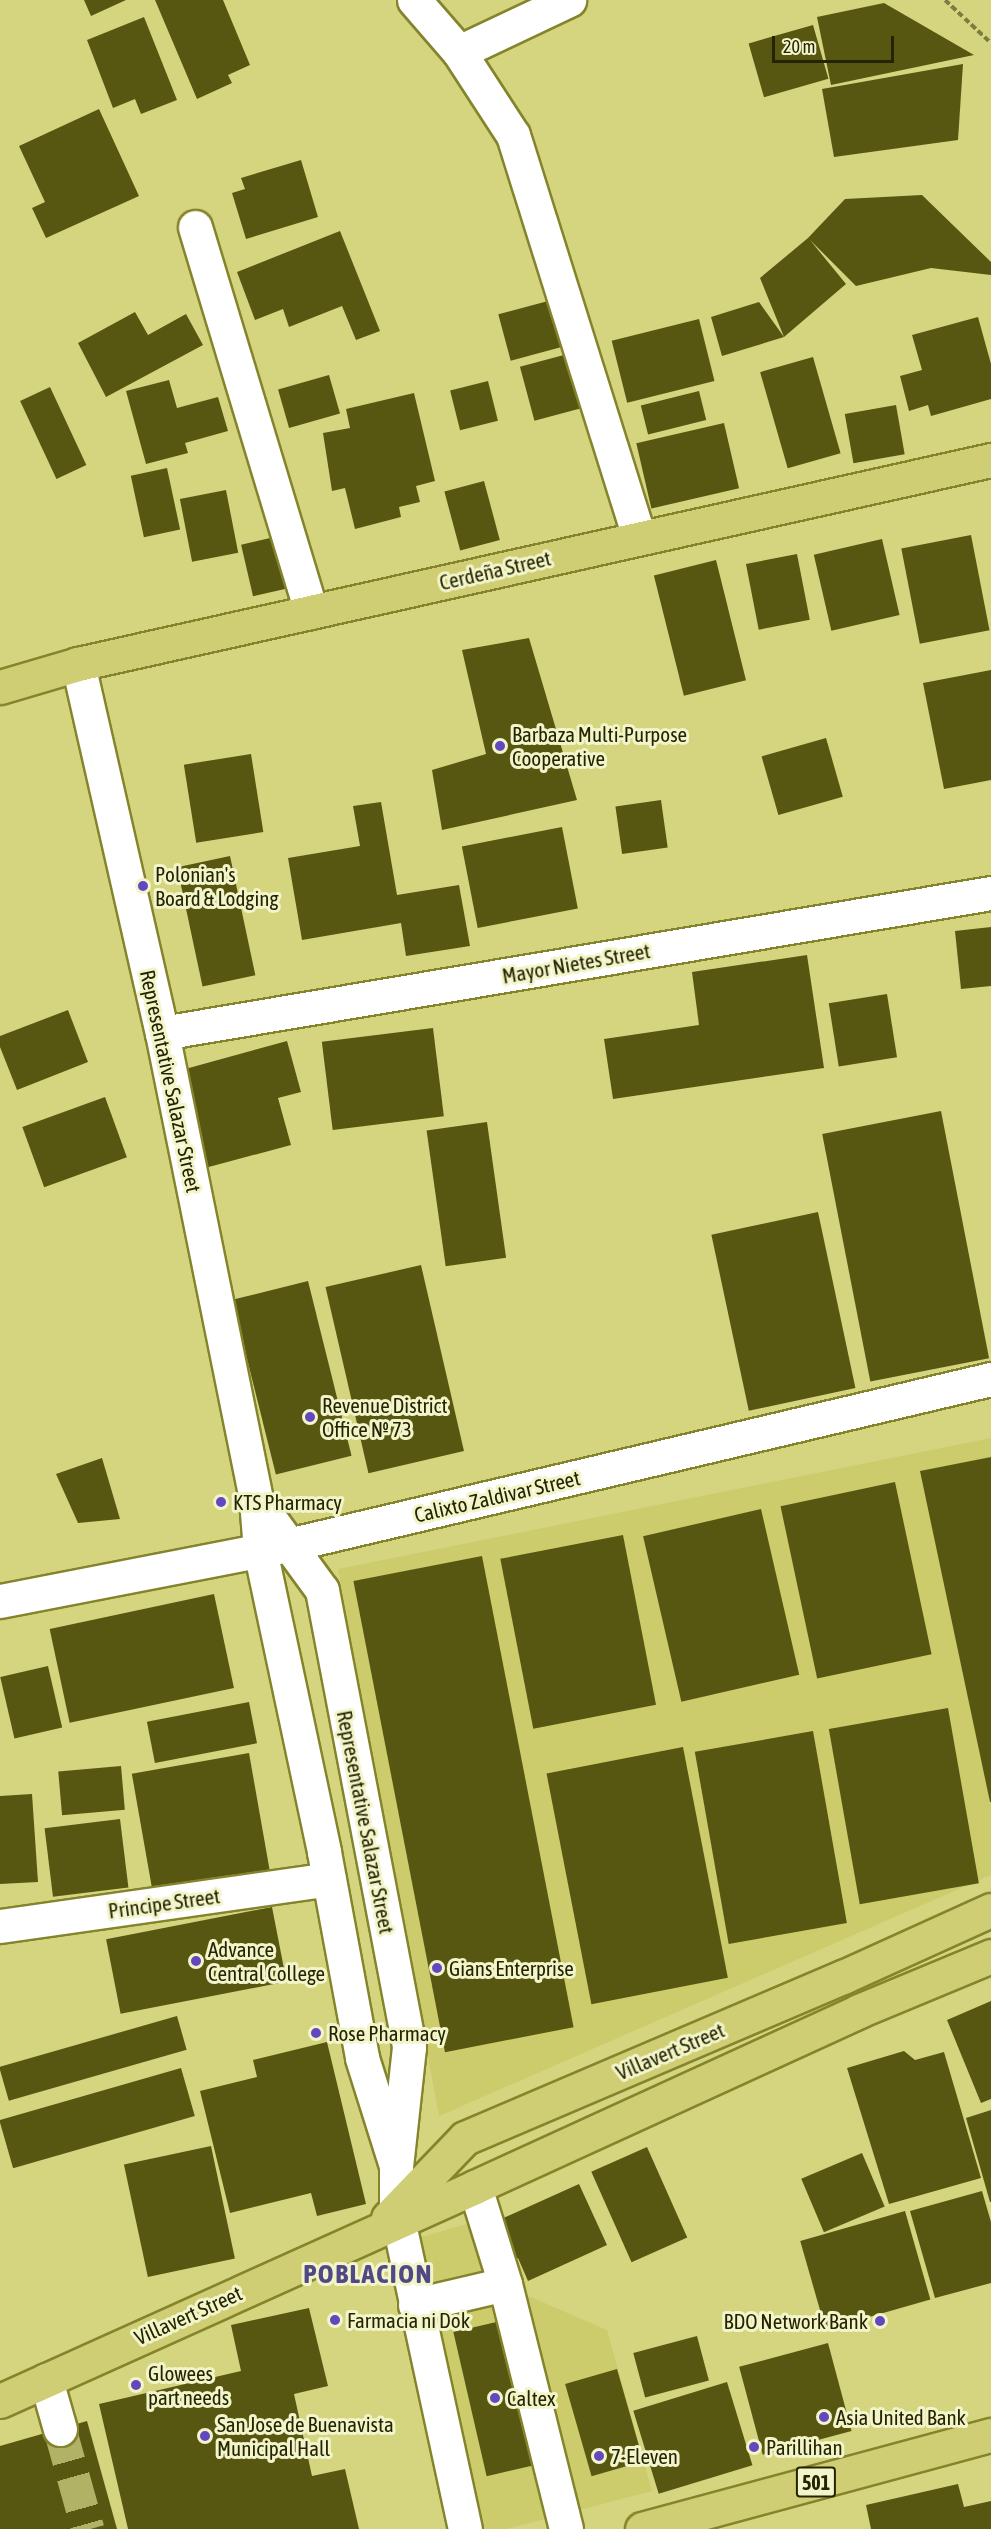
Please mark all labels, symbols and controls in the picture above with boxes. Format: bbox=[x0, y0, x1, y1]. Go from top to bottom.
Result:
scale bar bbox=[775, 24, 896, 62]
text: 20 m bbox=[783, 36, 815, 57]
street label: Cerdeña Street bbox=[437, 545, 553, 595]
place label: Barbaza Multi-Purpose Cooperative bbox=[512, 721, 687, 771]
marker: Barbaza Multi-Purpose Cooperative bbox=[493, 739, 507, 753]
place label: Polonian's Board & Lodging bbox=[155, 861, 278, 911]
marker: Polonian's Board & Lodging bbox=[136, 879, 150, 893]
street label: Mayor Nietes Street bbox=[500, 938, 652, 988]
street label: Representative Salazar Street bbox=[135, 967, 207, 1195]
place label: Revenue District Office № 73 bbox=[322, 1392, 447, 1442]
marker: Revenue District Office № 73 bbox=[303, 1410, 317, 1424]
street label: Calixto Zaldivar Street bbox=[412, 1465, 582, 1527]
place label: KTS Pharmacy bbox=[233, 1489, 342, 1515]
marker: KTS Pharmacy bbox=[214, 1495, 228, 1509]
street label: Representative Salazar Street bbox=[332, 1708, 400, 1936]
street label: Principe Street bbox=[107, 1883, 221, 1923]
place label: Advance Central College bbox=[208, 1936, 325, 1986]
marker: Advance Central College bbox=[189, 1954, 203, 1968]
place label: Gians Enterprise bbox=[449, 1955, 574, 1981]
marker: Gians Enterprise bbox=[430, 1961, 444, 1975]
street label: Villavert Street bbox=[612, 2017, 728, 2085]
place label: Rose Pharmacy bbox=[328, 2020, 446, 2046]
marker: Rose Pharmacy bbox=[309, 2026, 323, 2040]
district label: POBLACION bbox=[303, 2258, 433, 2290]
street label: Villavert Street bbox=[130, 2280, 246, 2350]
place label: Farmacia ni Dok bbox=[347, 2307, 470, 2333]
place label: BDO Network Bank bbox=[724, 2308, 868, 2334]
marker: Farmacia ni Dok bbox=[328, 2313, 342, 2327]
marker: BDO Network Bank bbox=[873, 2314, 887, 2328]
place label: Glowees part needs bbox=[148, 2360, 229, 2410]
marker: Glowees part needs bbox=[129, 2378, 143, 2392]
place label: Caltex bbox=[507, 2385, 555, 2411]
marker: Caltex bbox=[488, 2391, 502, 2405]
place label: Asia United Bank bbox=[836, 2404, 966, 2430]
marker: Asia United Bank bbox=[817, 2410, 831, 2424]
place label: San Jose de Buenavista Municipal Hall bbox=[217, 2411, 394, 2461]
marker: San Jose de Buenavista Municipal Hall bbox=[198, 2429, 212, 2443]
place label: Parillihan bbox=[766, 2434, 843, 2460]
marker: Parillihan bbox=[747, 2440, 761, 2454]
place label: 7-Eleven bbox=[611, 2443, 678, 2469]
marker: 7-Eleven bbox=[592, 2449, 606, 2463]
road number: 501 bbox=[795, 2465, 837, 2499]

